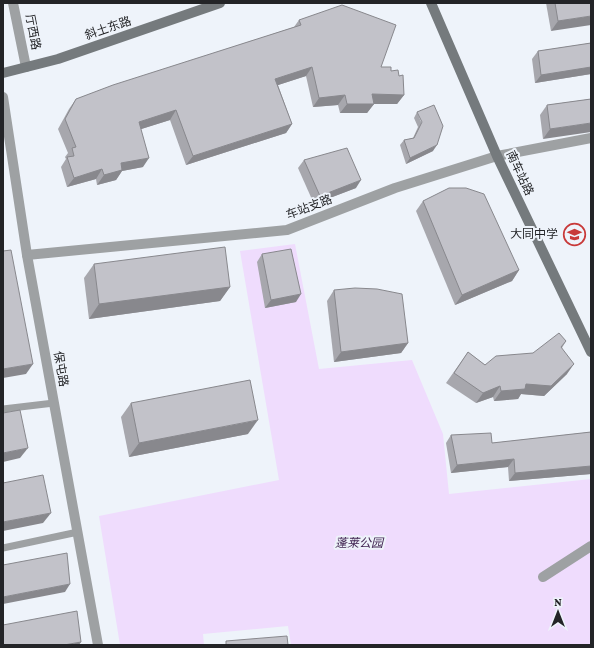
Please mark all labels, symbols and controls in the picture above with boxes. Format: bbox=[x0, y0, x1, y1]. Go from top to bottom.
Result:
street label: 厅西路 bbox=[23, 13, 43, 51]
street label: 斜土东路 bbox=[83, 14, 133, 42]
street label: 南车站路 bbox=[504, 148, 536, 198]
street label: 车站支路 bbox=[284, 192, 334, 222]
school or university icon: 大同中学 bbox=[561, 221, 587, 247]
place label: 大同中学 bbox=[510, 227, 558, 241]
street label: 保屯路 bbox=[51, 350, 71, 388]
park label: 蓬莱公园 bbox=[335, 536, 385, 550]
north arrow bbox=[538, 592, 578, 632]
text: N bbox=[554, 596, 562, 608]

